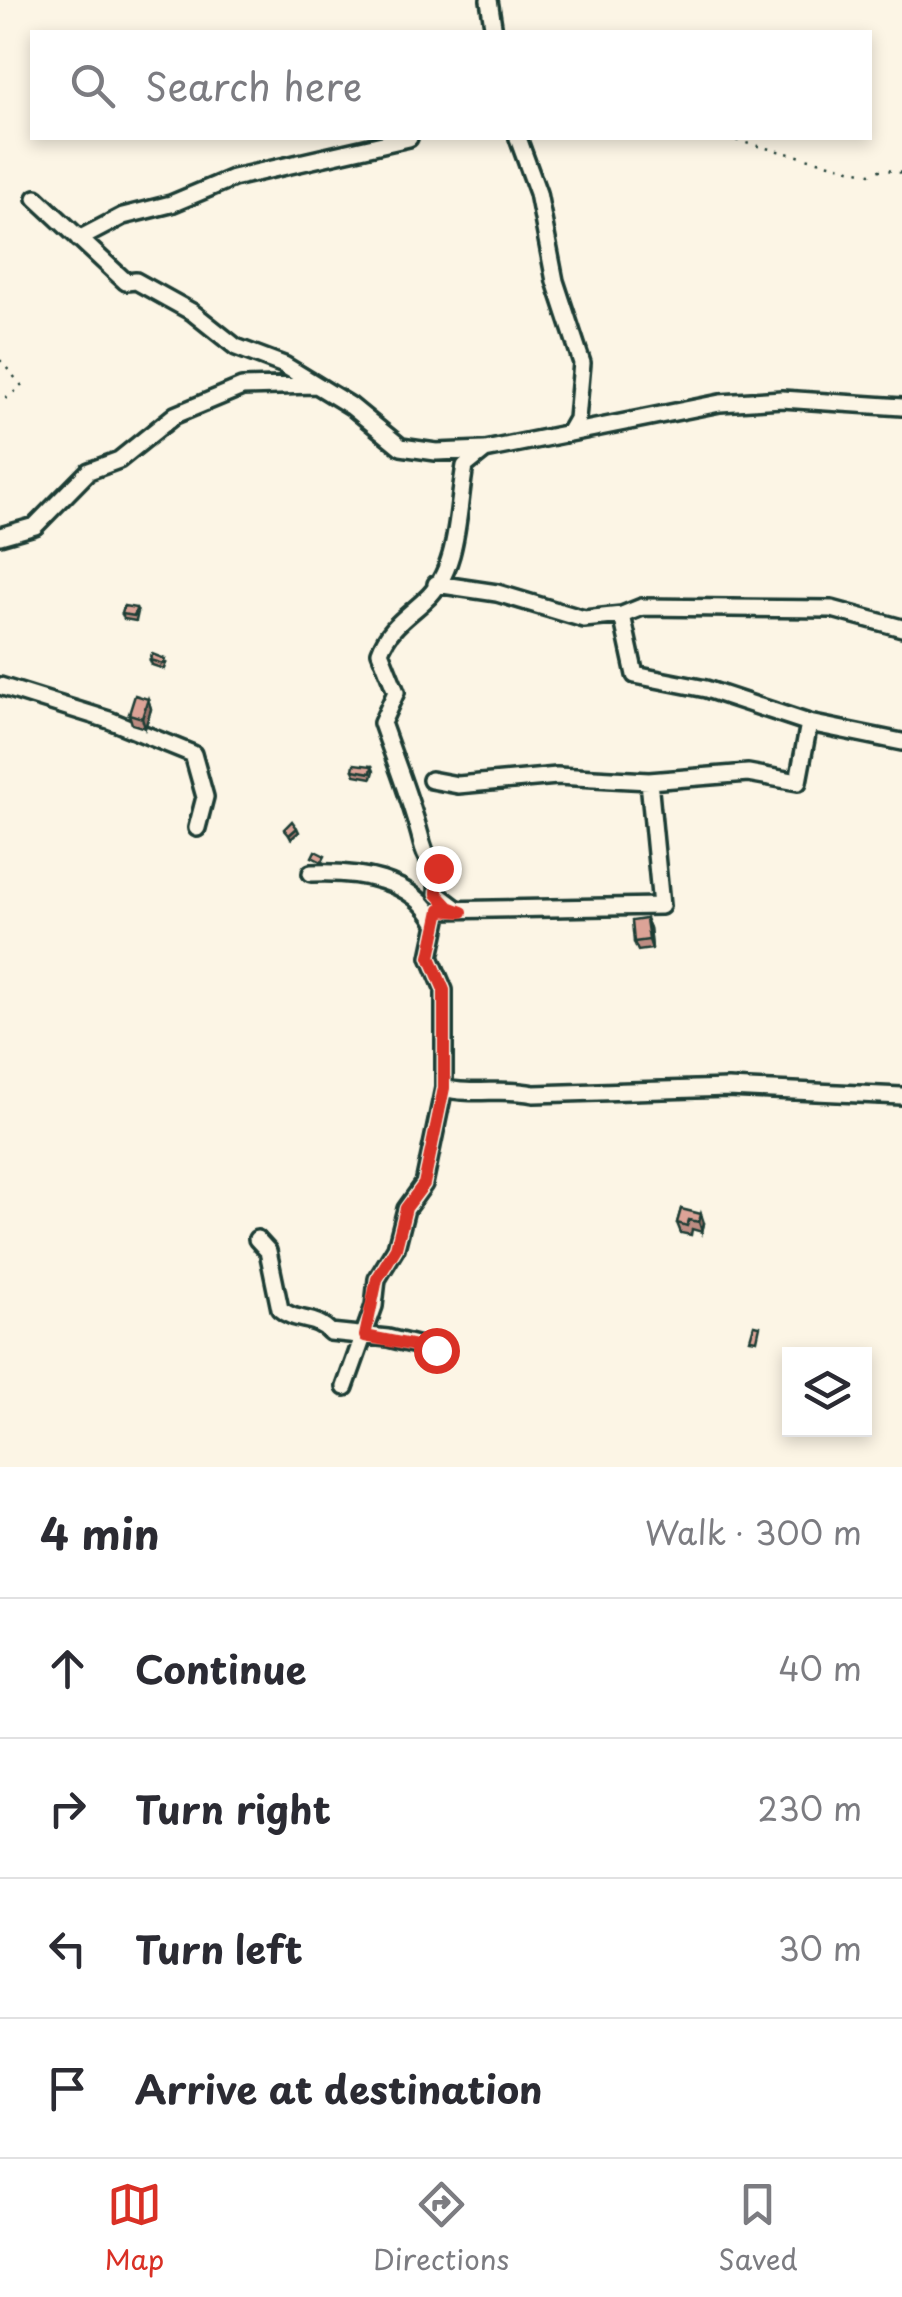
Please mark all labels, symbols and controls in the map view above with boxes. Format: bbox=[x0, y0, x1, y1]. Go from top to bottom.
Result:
search box bbox=[30, 30, 872, 140]
text: Search here bbox=[145, 57, 362, 114]
icon: search bbox=[65, 58, 120, 113]
route end bbox=[416, 846, 462, 892]
route start bbox=[414, 1328, 460, 1374]
map controls bbox=[782, 1347, 872, 1437]
button: layers bbox=[782, 1347, 872, 1437]
text: 4 min bbox=[40, 1501, 160, 1564]
text: Walk · 300 m bbox=[645, 1508, 862, 1556]
text: Continue bbox=[135, 1640, 306, 1697]
icon: ahead bbox=[40, 1641, 95, 1696]
text: 40 m bbox=[778, 1644, 862, 1692]
text: Turn right bbox=[135, 1780, 331, 1837]
icon: right bbox=[40, 1781, 95, 1836]
text: 230 m bbox=[757, 1784, 862, 1832]
text: Turn left bbox=[135, 1920, 303, 1977]
icon: left bbox=[40, 1921, 95, 1976]
text: 30 m bbox=[778, 1924, 862, 1972]
text: Arrive at destination bbox=[135, 2060, 543, 2117]
icon: arrive bbox=[40, 2061, 95, 2116]
tab: Map bbox=[104, 2177, 164, 2280]
tab: Directions bbox=[373, 2177, 509, 2280]
tab: Saved bbox=[718, 2177, 798, 2280]

